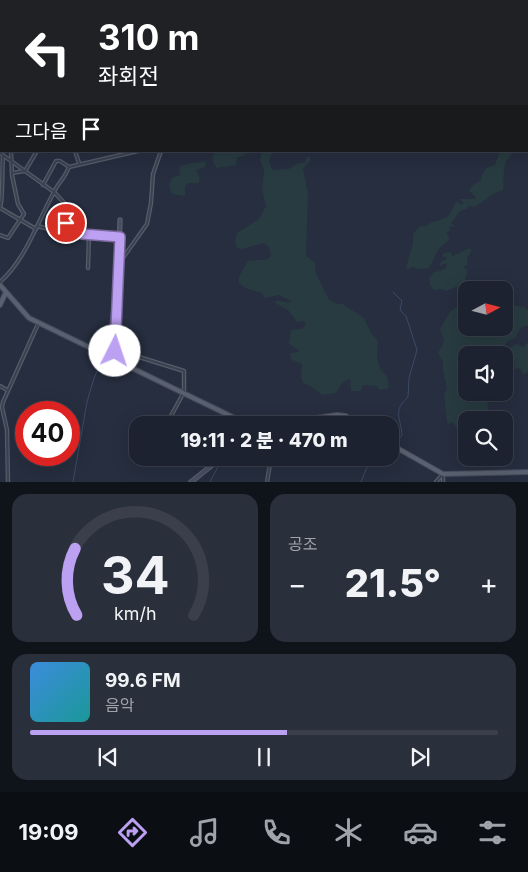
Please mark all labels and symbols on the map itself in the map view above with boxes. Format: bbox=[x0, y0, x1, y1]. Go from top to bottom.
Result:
pin bbox=[45, 202, 87, 244]
north arrow bbox=[458, 281, 512, 336]
position arrow bbox=[88, 324, 140, 376]
speed limit sign: 40 bbox=[15, 401, 80, 466]

